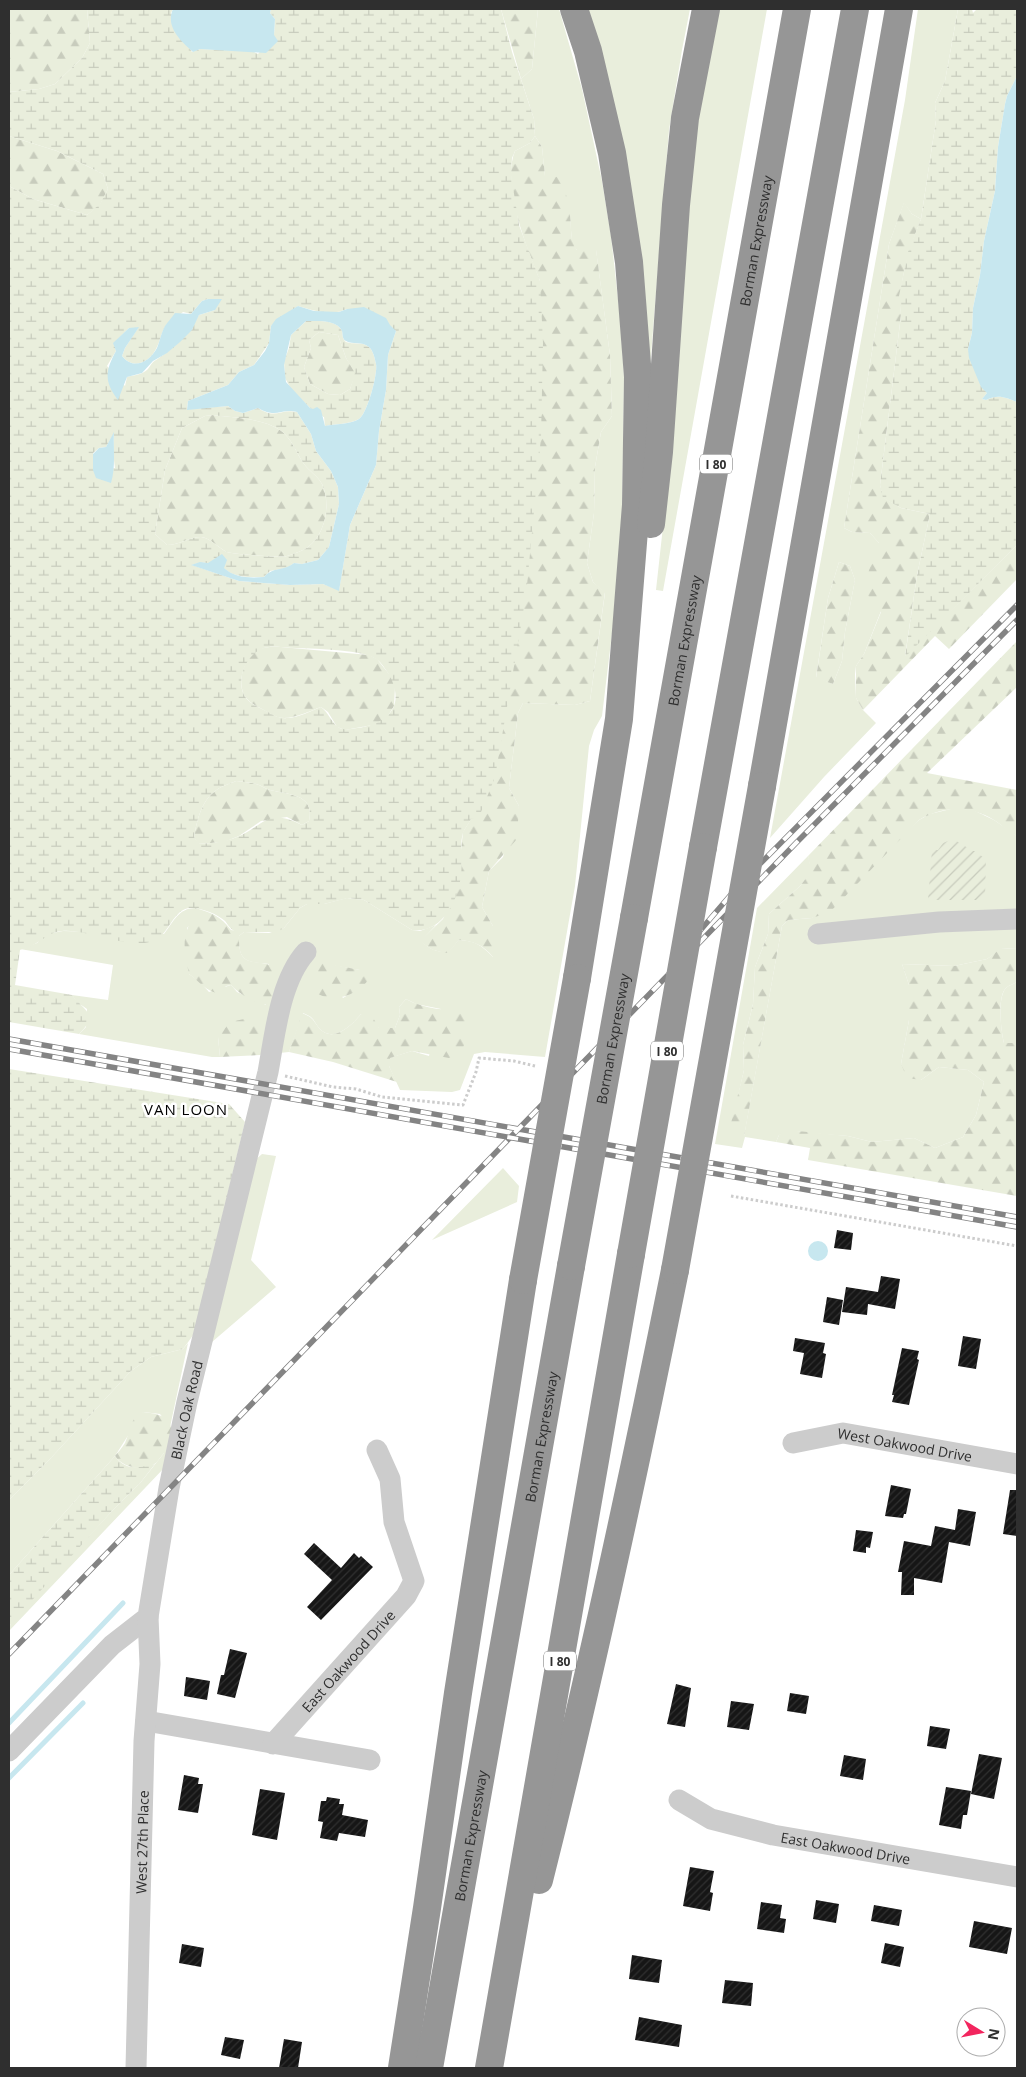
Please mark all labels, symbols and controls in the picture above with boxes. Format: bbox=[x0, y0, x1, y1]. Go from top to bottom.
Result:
street label: Borman Expressway bbox=[734, 173, 777, 308]
road number: I 80 bbox=[700, 454, 732, 474]
street label: Borman Expressway bbox=[663, 573, 705, 707]
street label: Borman Expressway bbox=[591, 971, 633, 1106]
road number: I 80 bbox=[651, 1042, 683, 1060]
district label: VAN LOON bbox=[144, 1099, 228, 1119]
street label: Black Oak Road bbox=[166, 1358, 206, 1461]
street label: Borman Expressway bbox=[520, 1369, 562, 1504]
street label: West Oakwood Drive bbox=[836, 1423, 974, 1465]
street label: East Oakwood Drive bbox=[297, 1605, 399, 1716]
road number: I 80 bbox=[544, 1652, 576, 1670]
street label: Borman Expressway bbox=[449, 1768, 491, 1902]
street label: West 27th Place bbox=[131, 1790, 152, 1894]
street label: East Oakwood Drive bbox=[779, 1827, 912, 1868]
north arrow bbox=[956, 2007, 1006, 2057]
text: N bbox=[984, 2027, 1005, 2042]

